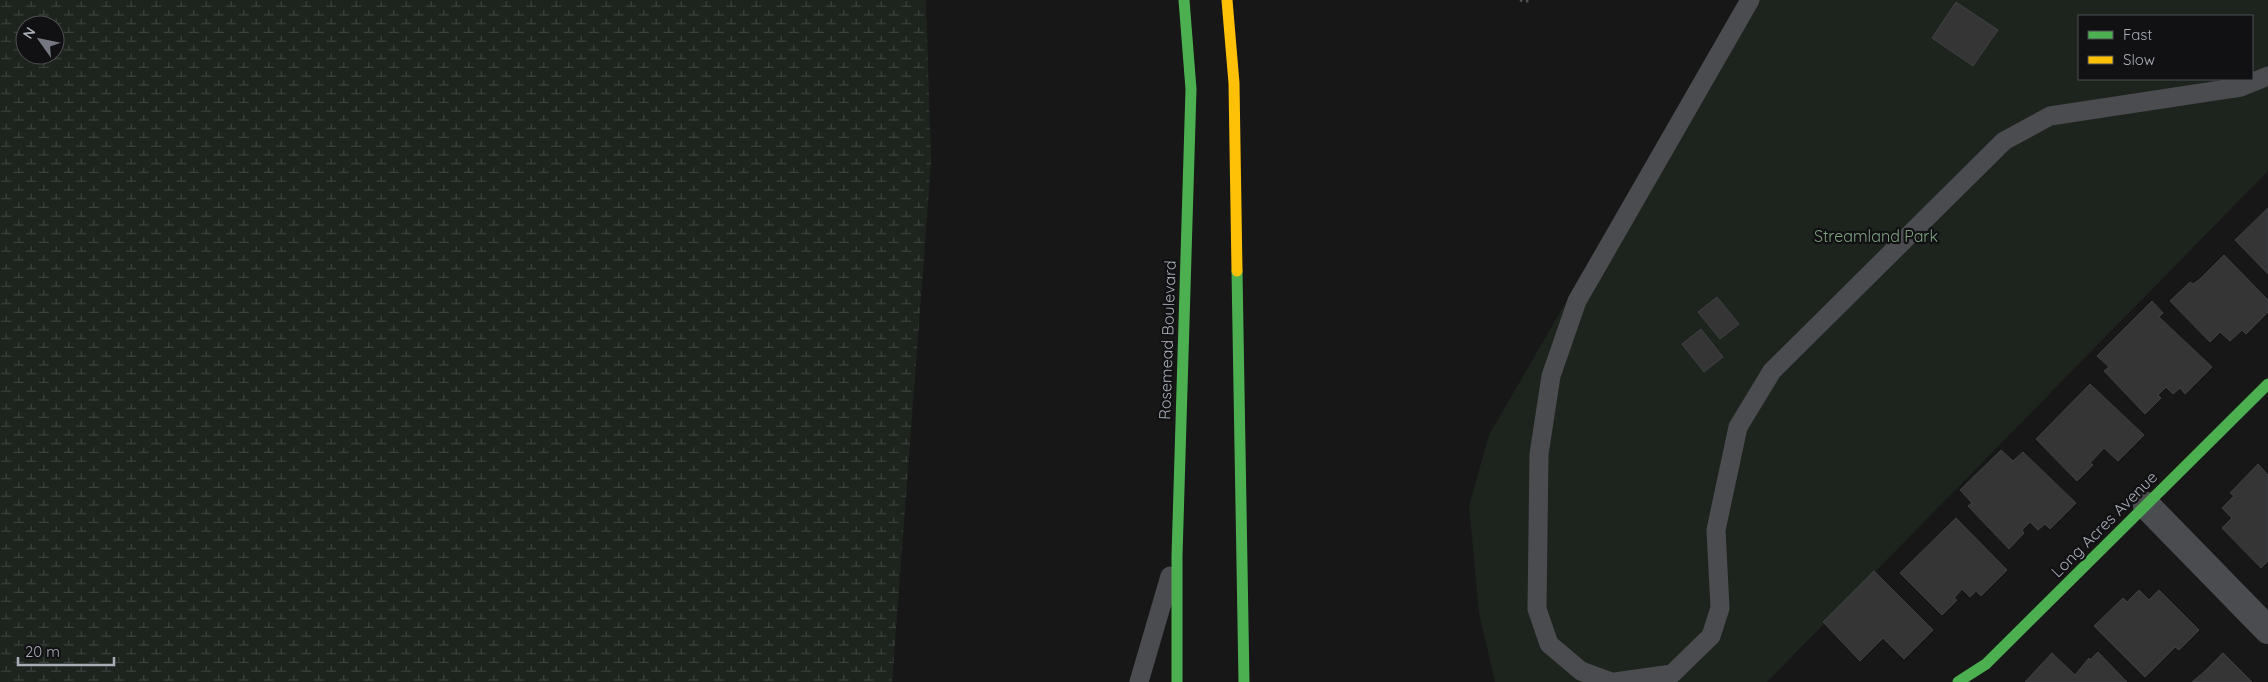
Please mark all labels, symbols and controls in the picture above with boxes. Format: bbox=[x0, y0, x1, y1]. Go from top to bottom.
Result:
north arrow bbox=[15, 15, 65, 65]
legend bbox=[2078, 15, 2253, 80]
text: N bbox=[19, 24, 39, 42]
text: Fast bbox=[2123, 25, 2152, 44]
text: Slow bbox=[2123, 50, 2155, 69]
park label: Streamland Park bbox=[1814, 226, 1938, 246]
street label: Rosemead Boulevard bbox=[1154, 260, 1180, 420]
street label: Long Acres Avenue bbox=[2047, 467, 2161, 581]
scale bar bbox=[18, 634, 114, 666]
text: 20 m bbox=[25, 642, 60, 661]

